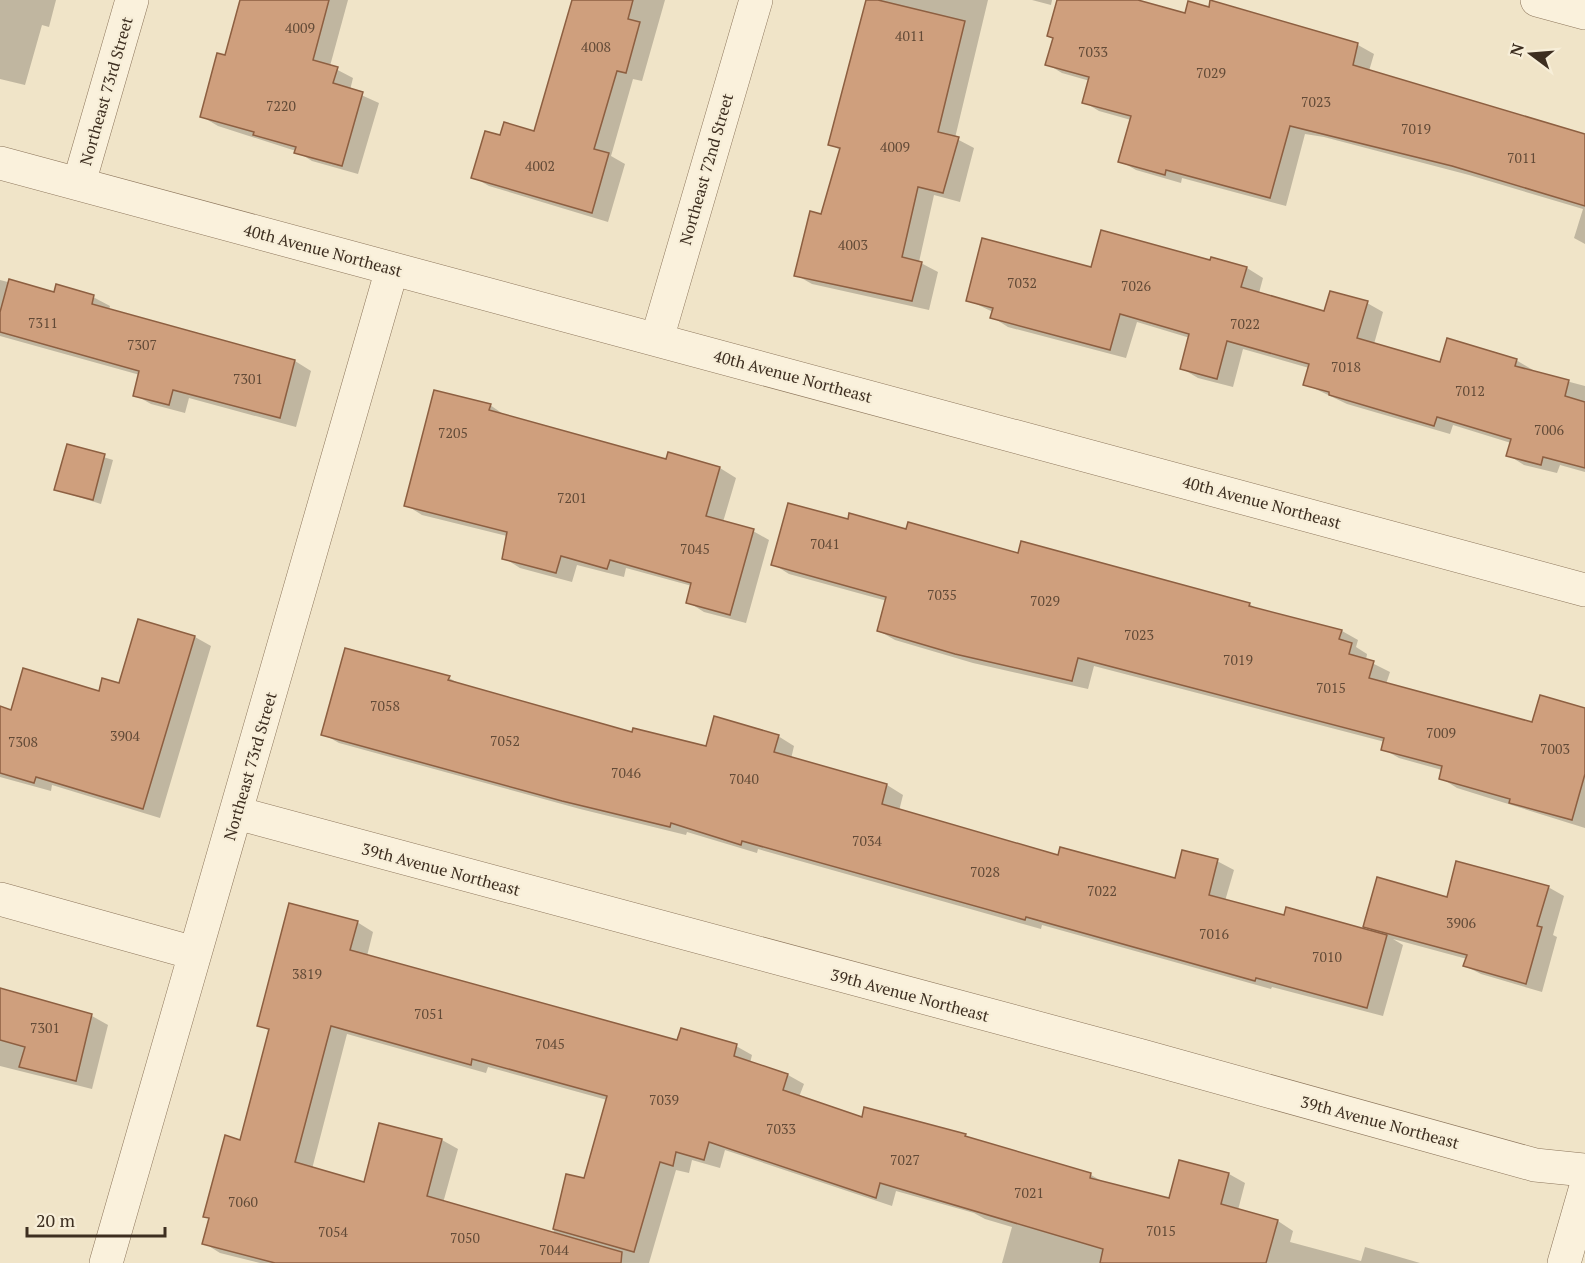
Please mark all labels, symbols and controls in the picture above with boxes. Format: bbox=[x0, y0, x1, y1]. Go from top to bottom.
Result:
street label: Northeast 73rd Street bbox=[74, 14, 138, 168]
house number: 4009 bbox=[285, 18, 315, 37]
north arrow bbox=[1501, 24, 1561, 84]
house number: 4011 bbox=[895, 26, 925, 45]
house number: 4008 bbox=[581, 37, 611, 56]
text: N bbox=[1504, 41, 1529, 59]
house number: 7033 bbox=[1078, 42, 1108, 61]
house number: 7029 bbox=[1196, 63, 1226, 82]
street label: Northeast 72nd Street bbox=[674, 90, 738, 247]
house number: 7023 bbox=[1301, 92, 1331, 111]
house number: 7220 bbox=[266, 96, 296, 115]
house number: 7019 bbox=[1401, 119, 1431, 138]
house number: 4009 bbox=[880, 137, 910, 156]
house number: 7011 bbox=[1507, 148, 1537, 167]
house number: 4002 bbox=[525, 156, 555, 175]
street label: 40th Avenue Northeast bbox=[241, 218, 405, 282]
house number: 4003 bbox=[838, 235, 868, 254]
house number: 7032 bbox=[1007, 273, 1037, 292]
house number: 7026 bbox=[1121, 276, 1151, 295]
house number: 7311 bbox=[28, 313, 58, 332]
house number: 7022 bbox=[1230, 314, 1260, 333]
house number: 7307 bbox=[127, 335, 157, 354]
street label: 40th Avenue Northeast bbox=[711, 344, 875, 408]
house number: 7018 bbox=[1331, 357, 1361, 376]
house number: 7301 bbox=[233, 369, 263, 388]
house number: 7012 bbox=[1455, 381, 1485, 400]
house number: 7006 bbox=[1534, 420, 1564, 439]
house number: 7205 bbox=[438, 423, 468, 442]
street label: 40th Avenue Northeast bbox=[1180, 470, 1344, 534]
house number: 7201 bbox=[557, 488, 587, 507]
house number: 7041 bbox=[810, 534, 840, 553]
house number: 7045 bbox=[680, 539, 710, 558]
house number: 7035 bbox=[927, 585, 957, 604]
house number: 7029 bbox=[1030, 591, 1060, 610]
house number: 7023 bbox=[1124, 625, 1154, 644]
house number: 7019 bbox=[1223, 650, 1253, 669]
house number: 7015 bbox=[1316, 678, 1346, 697]
street label: Northeast 73rd Street bbox=[218, 689, 282, 843]
house number: 7058 bbox=[370, 696, 400, 715]
house number: 7009 bbox=[1426, 723, 1456, 742]
house number: 3904 bbox=[110, 726, 140, 745]
house number: 7052 bbox=[490, 731, 520, 750]
house number: 7308 bbox=[8, 732, 38, 751]
house number: 7003 bbox=[1540, 739, 1570, 758]
house number: 7046 bbox=[611, 763, 641, 782]
house number: 7040 bbox=[729, 769, 759, 788]
house number: 7034 bbox=[852, 831, 882, 850]
street label: 39th Avenue Northeast bbox=[359, 837, 523, 901]
house number: 7028 bbox=[970, 862, 1000, 881]
house number: 7022 bbox=[1087, 881, 1117, 900]
house number: 3906 bbox=[1446, 913, 1476, 932]
house number: 7016 bbox=[1199, 924, 1229, 943]
house number: 7010 bbox=[1312, 947, 1342, 966]
street label: 39th Avenue Northeast bbox=[828, 963, 992, 1027]
house number: 3819 bbox=[292, 964, 322, 983]
house number: 7051 bbox=[414, 1004, 444, 1023]
house number: 7301 bbox=[30, 1018, 60, 1037]
house number: 7045 bbox=[535, 1034, 565, 1053]
house number: 7039 bbox=[649, 1090, 679, 1109]
street label: 39th Avenue Northeast bbox=[1298, 1090, 1462, 1154]
house number: 7033 bbox=[766, 1119, 796, 1138]
house number: 7027 bbox=[890, 1150, 920, 1169]
house number: 7021 bbox=[1014, 1183, 1044, 1202]
house number: 7060 bbox=[228, 1192, 258, 1211]
scale bar bbox=[27, 1200, 165, 1238]
text: 20 m bbox=[36, 1208, 76, 1232]
house number: 7015 bbox=[1146, 1221, 1176, 1240]
house number: 7054 bbox=[318, 1222, 348, 1241]
house number: 7050 bbox=[450, 1228, 480, 1247]
house number: 7044 bbox=[539, 1240, 569, 1259]

